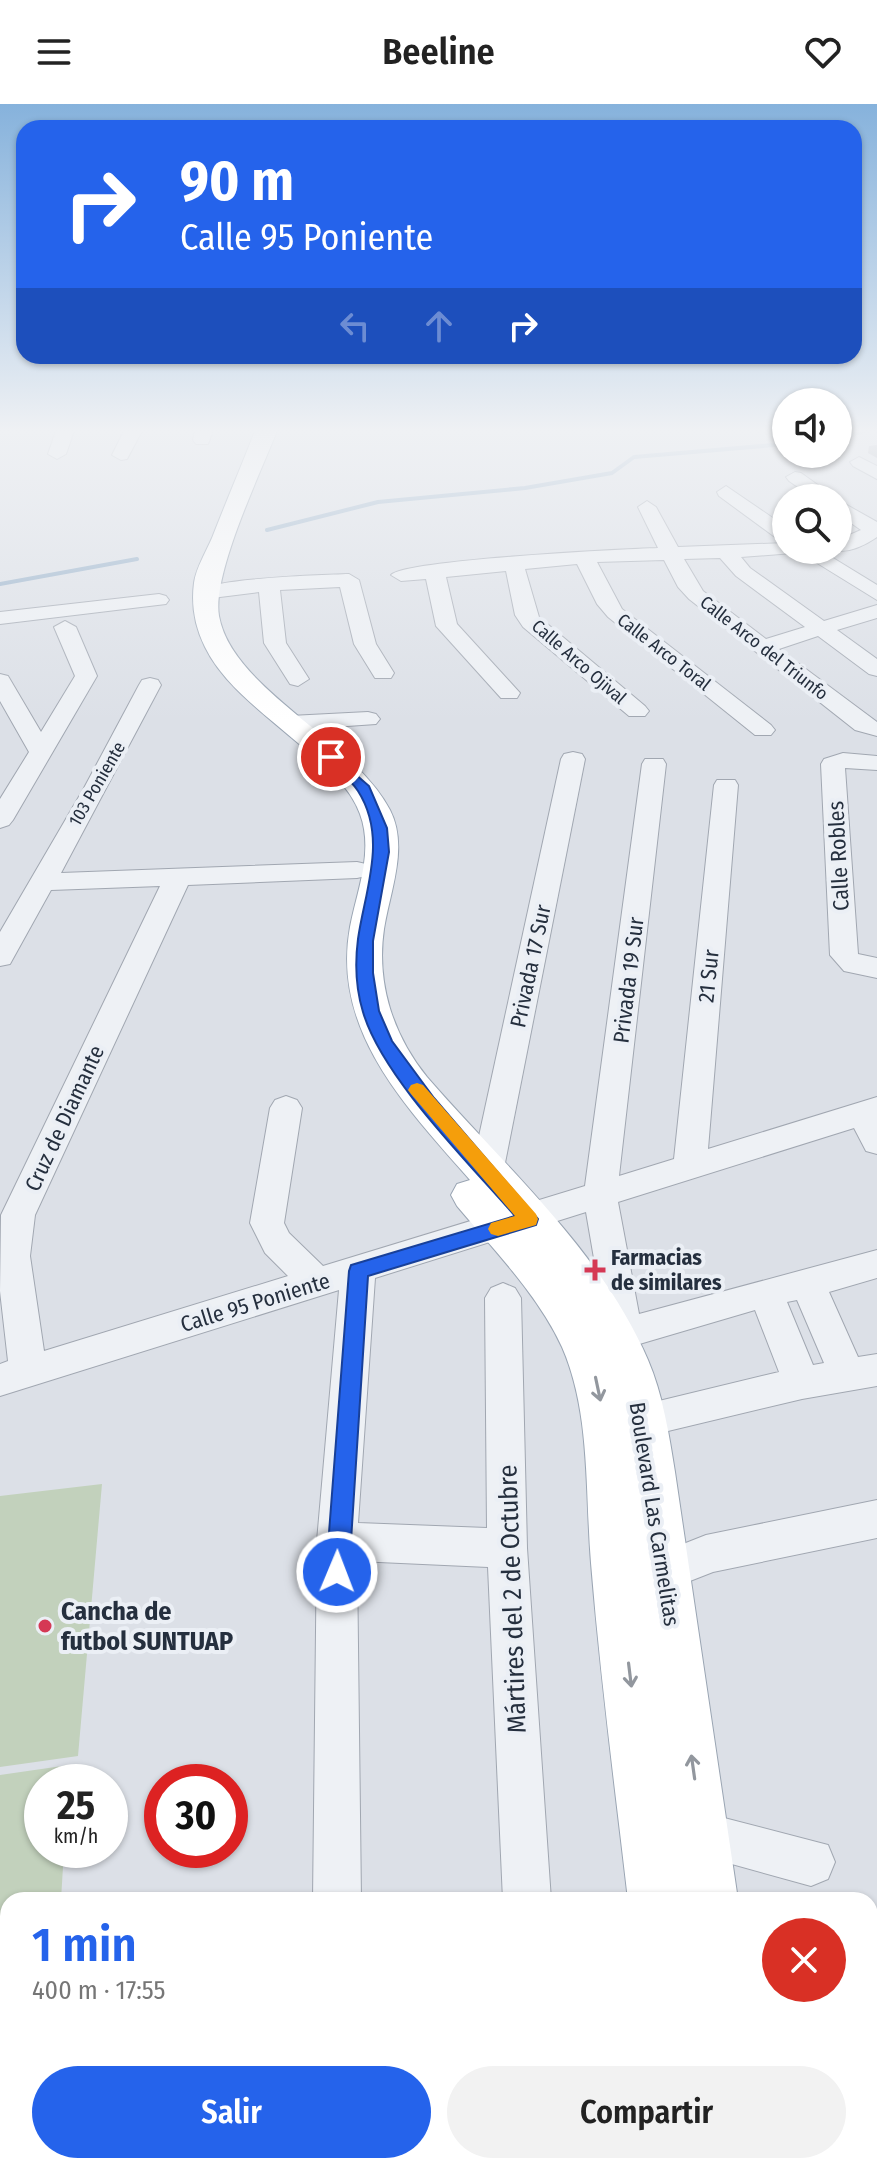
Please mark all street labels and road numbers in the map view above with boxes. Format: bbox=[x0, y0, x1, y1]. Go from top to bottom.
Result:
street label: Calle Arco del Triunfo bbox=[696, 591, 832, 705]
street label: Calle Arco Toral bbox=[613, 609, 715, 695]
street label: Calle Arco Ojival bbox=[527, 615, 631, 709]
street label: 103 Poniente bbox=[64, 738, 130, 830]
street label: Calle Robles bbox=[822, 800, 855, 912]
street label: Privada 17 Sur bbox=[504, 902, 557, 1030]
street label: Privada 19 Sur bbox=[607, 915, 650, 1045]
street label: 21 Sur bbox=[692, 948, 725, 1004]
street label: Cruz de Diamante bbox=[19, 1041, 110, 1195]
street label: Calle 95 Poniente bbox=[177, 1267, 333, 1338]
street label: Boulevard Las Carmelitas bbox=[623, 1400, 686, 1628]
street label: Mártires del 2 de Octubre bbox=[492, 1464, 533, 1734]

